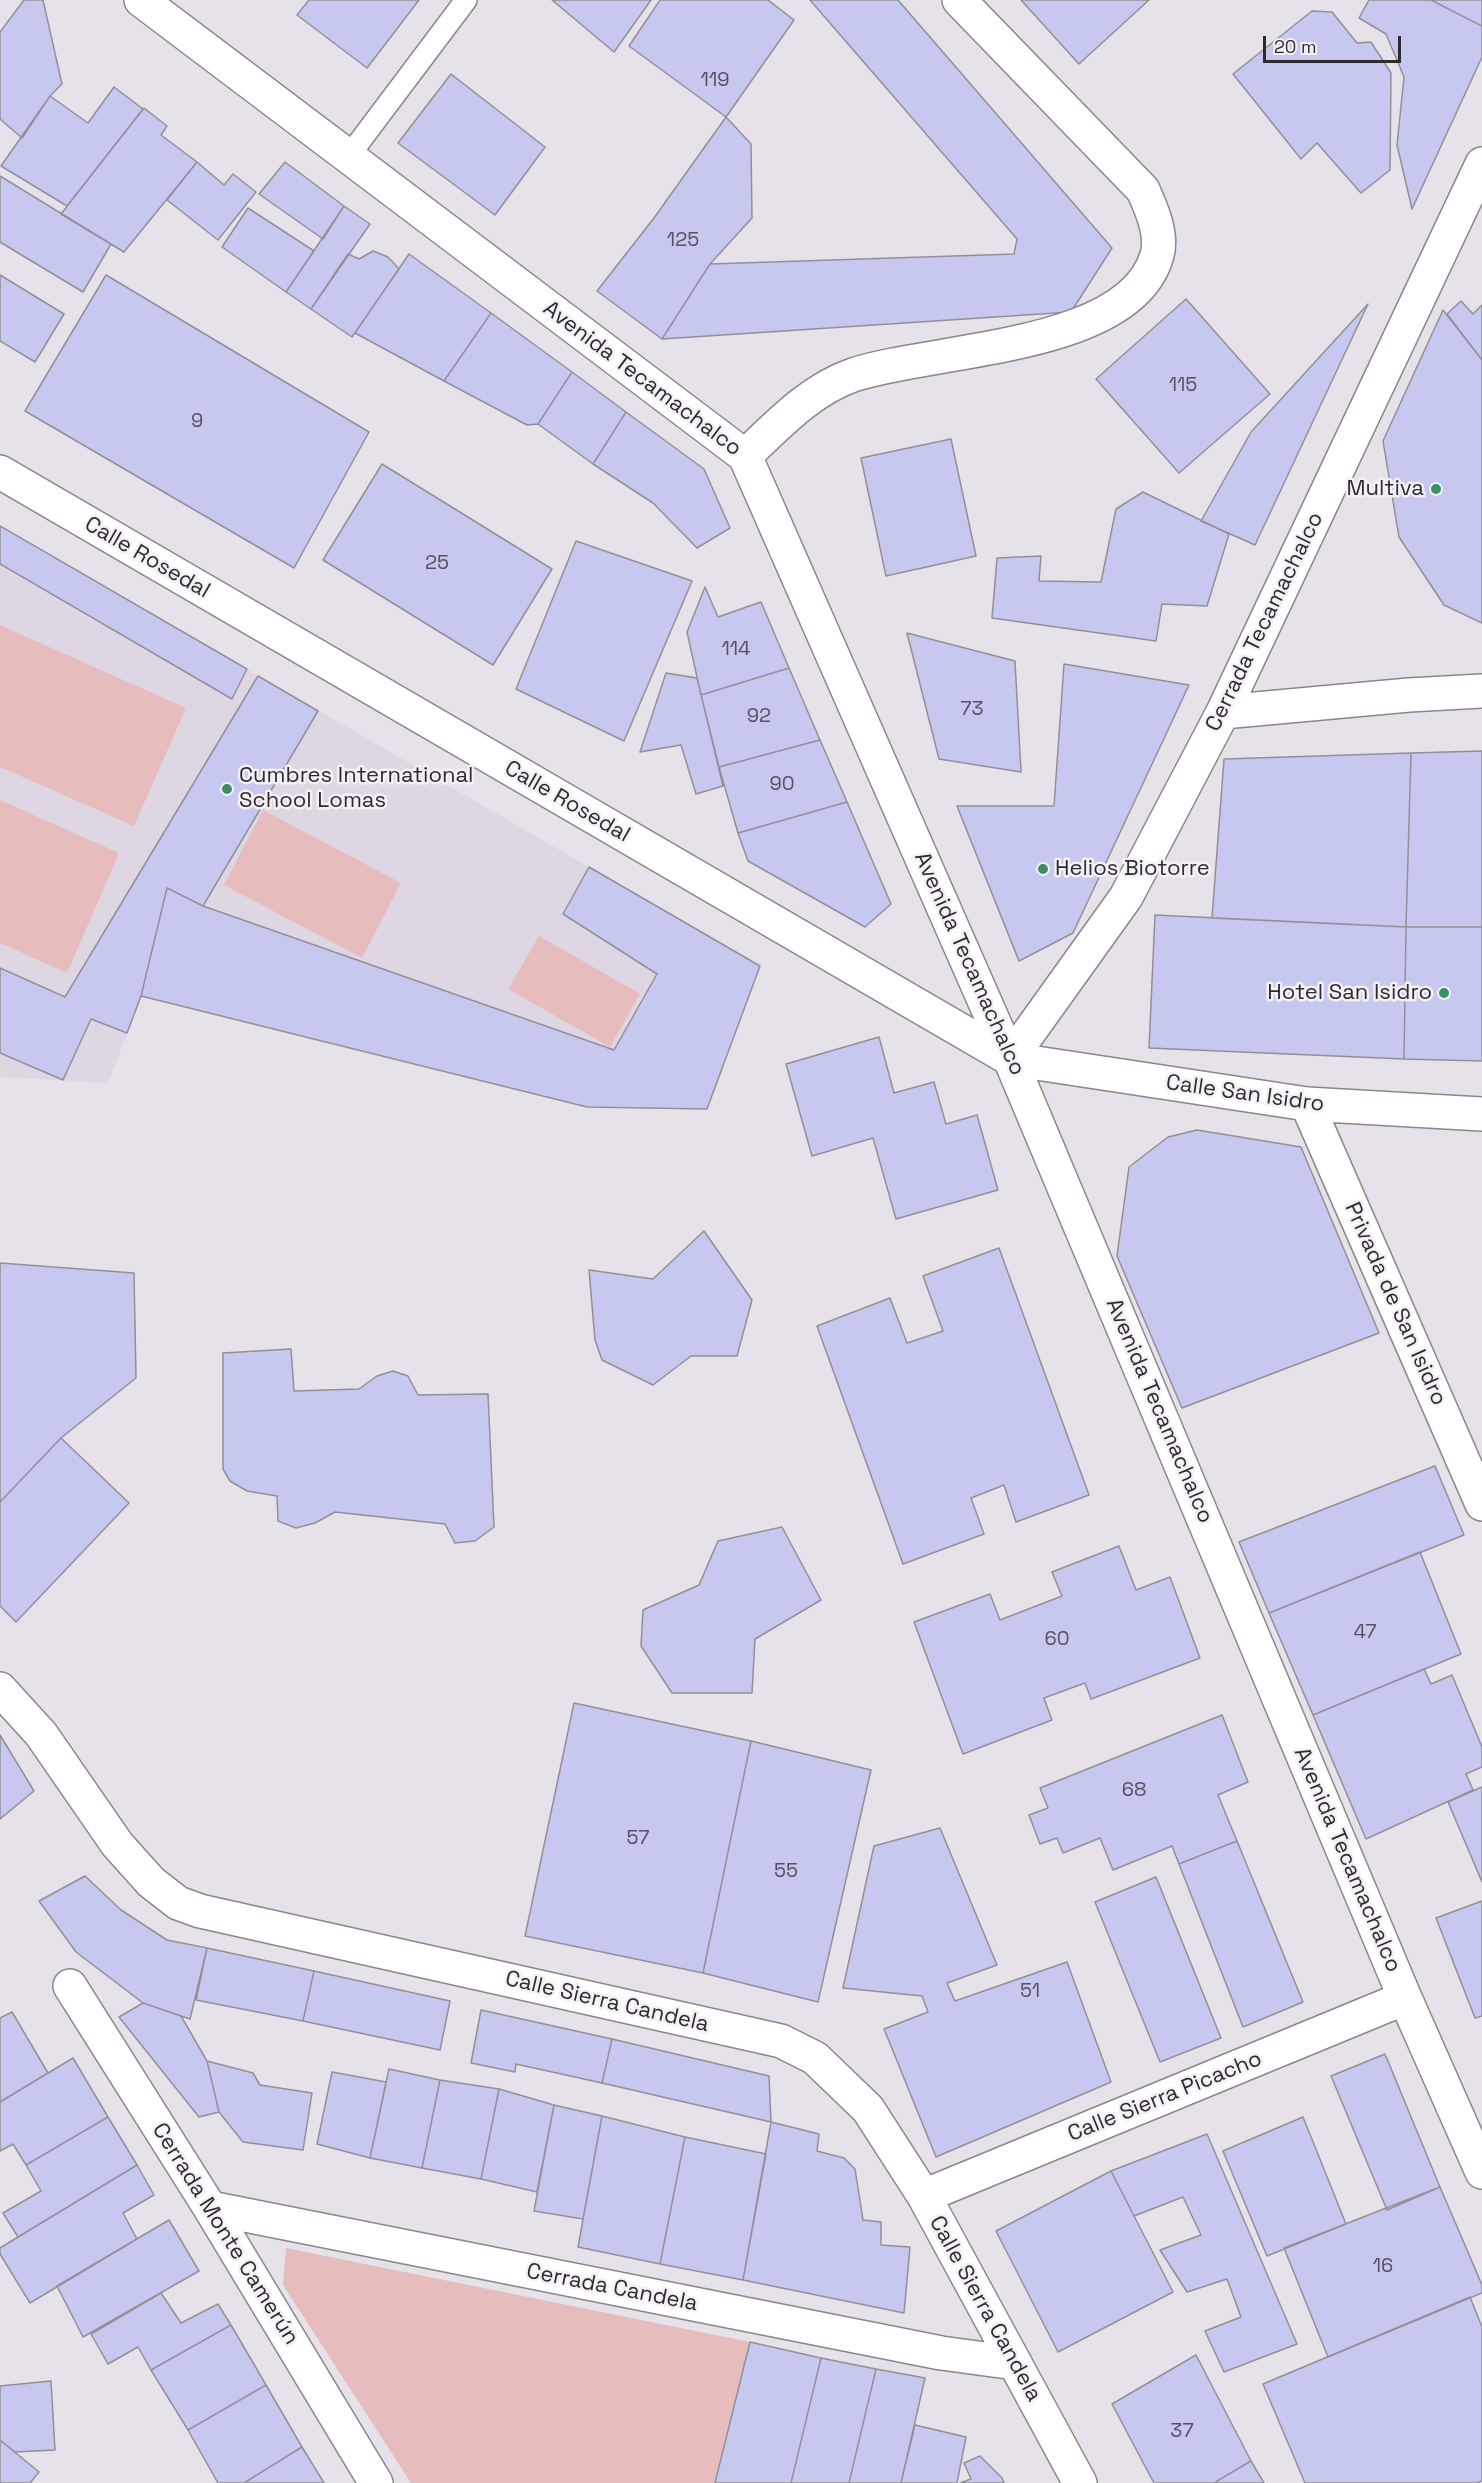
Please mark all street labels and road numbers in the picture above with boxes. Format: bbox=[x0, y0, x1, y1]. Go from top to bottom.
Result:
street label: Avenida Tecamachalco bbox=[538, 296, 746, 462]
street label: Cerrada Tecamachalco bbox=[1200, 508, 1330, 736]
street label: Calle Rosedal bbox=[80, 511, 214, 605]
street label: Calle Rosedal bbox=[500, 755, 634, 849]
street label: Avenida Tecamachalco bbox=[908, 848, 1030, 1080]
street label: Calle San Isidro bbox=[1164, 1070, 1326, 1118]
street label: Privada de San Isidro bbox=[1338, 1198, 1452, 1410]
street label: Avenida Tecamachalco bbox=[1100, 1295, 1218, 1527]
street label: Avenida Tecamachalco bbox=[1288, 1744, 1406, 1976]
street label: Calle Sierra Candela bbox=[503, 1966, 711, 2038]
street label: Calle Sierra Picacho bbox=[1064, 2046, 1266, 2148]
street label: Cerrada Monte Camerún bbox=[146, 2118, 304, 2350]
street label: Calle Sierra Candela bbox=[923, 2212, 1047, 2406]
street label: Cerrada Candela bbox=[524, 2258, 700, 2318]

